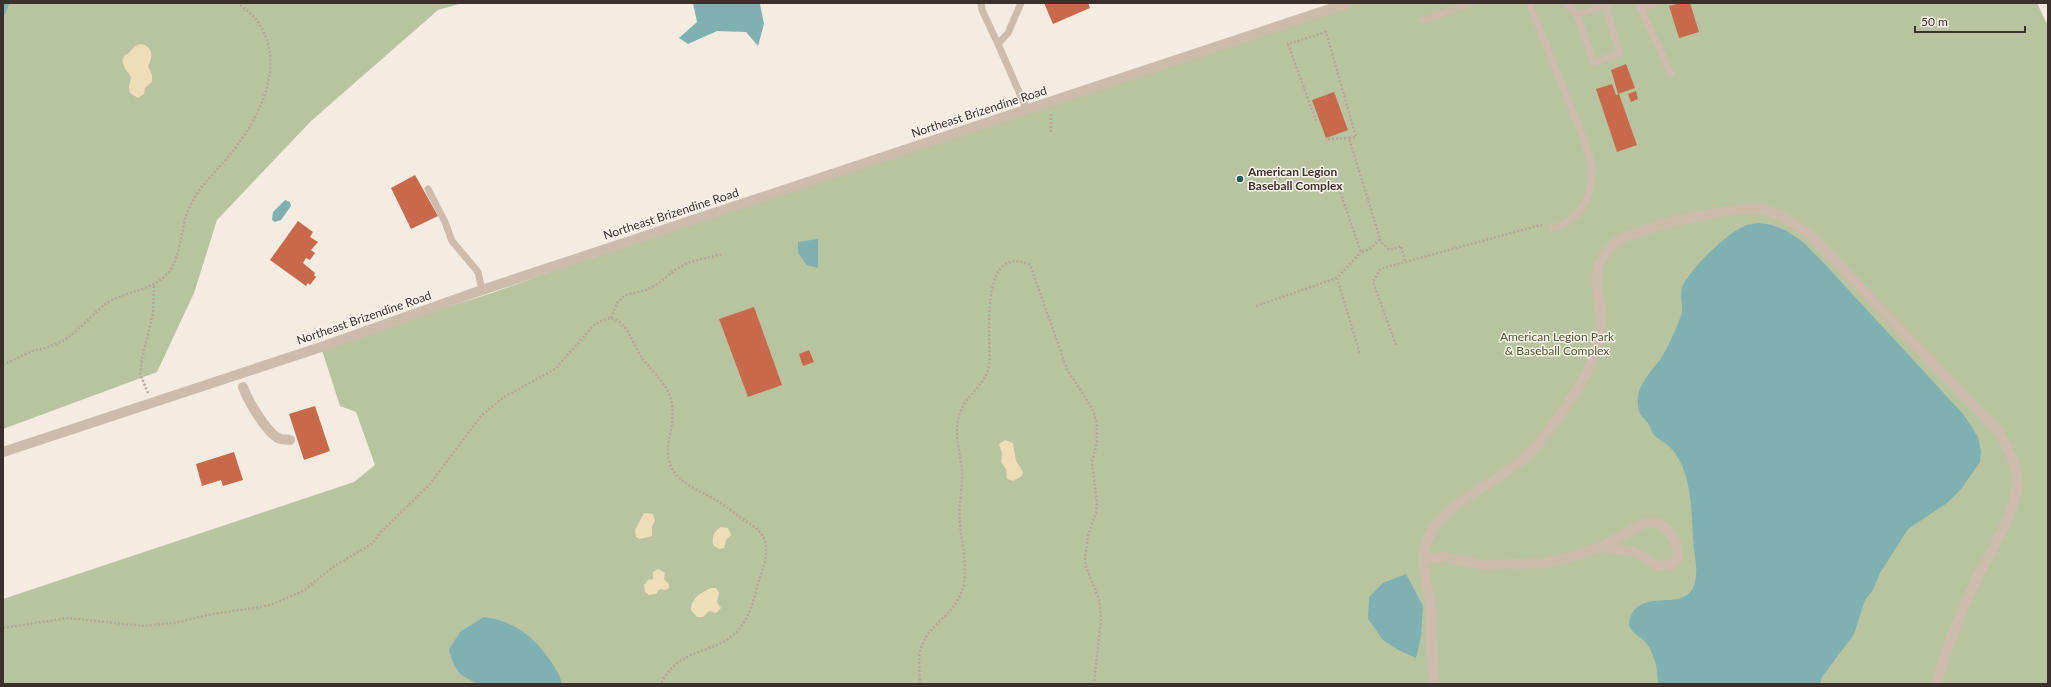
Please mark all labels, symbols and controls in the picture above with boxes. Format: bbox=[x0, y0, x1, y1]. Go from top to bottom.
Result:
scale bar bbox=[1915, 8, 2025, 34]
text: 50 m bbox=[1921, 14, 1948, 29]
street label: Northeast Brizendine Road bbox=[909, 83, 1048, 141]
place label: American Legion Baseball Complex bbox=[1247, 164, 1343, 193]
marker: American Legion Baseball Complex bbox=[1235, 174, 1245, 184]
street label: Northeast Brizendine Road bbox=[601, 185, 740, 243]
street label: Northeast Brizendine Road bbox=[294, 287, 433, 348]
park label: American Legion Park & Baseball Complex bbox=[1500, 329, 1615, 358]

